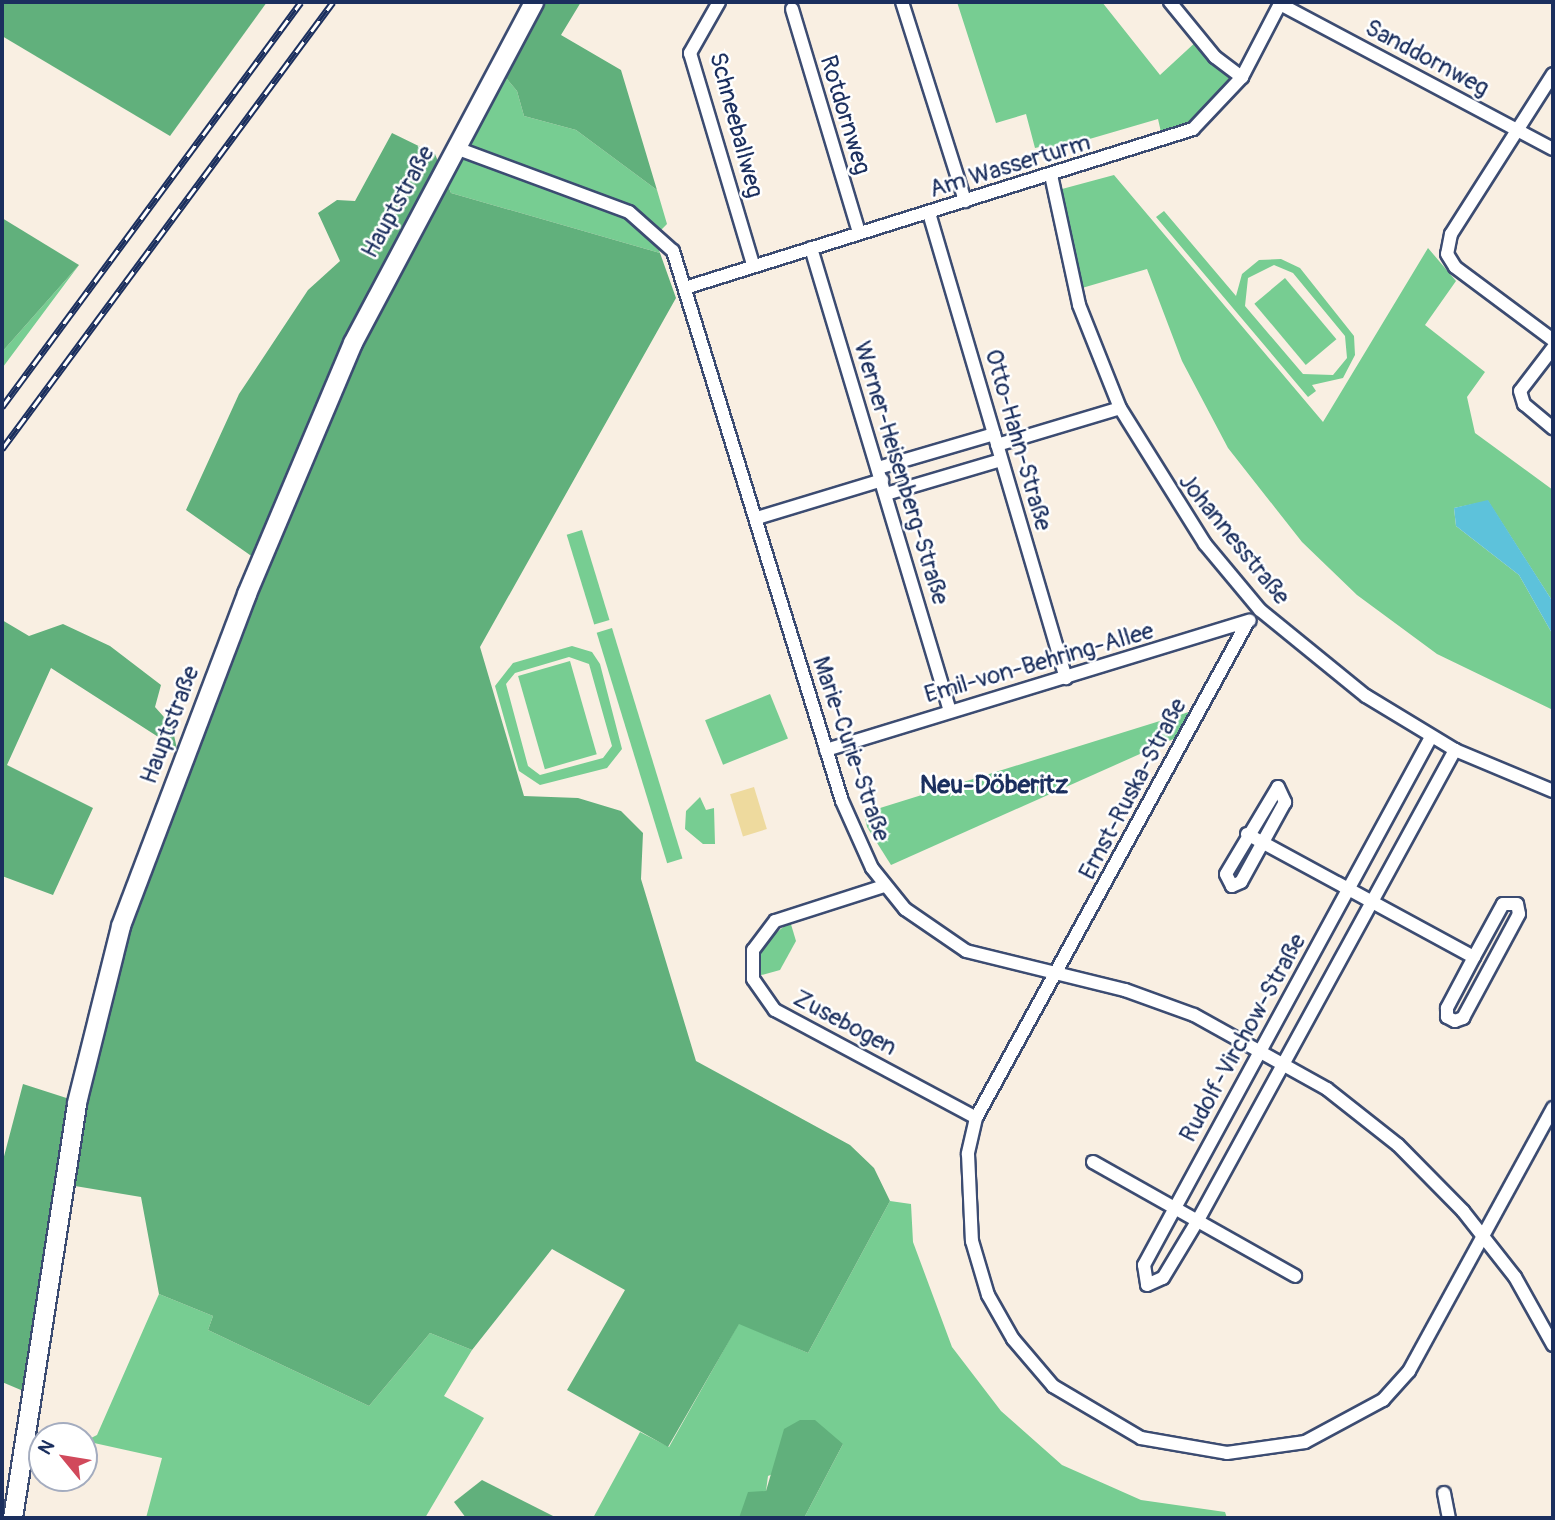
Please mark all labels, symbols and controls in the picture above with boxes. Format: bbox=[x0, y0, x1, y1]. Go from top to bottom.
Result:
street label: Sanddornweg bbox=[1360, 13, 1494, 103]
street label: Schneeballweg bbox=[703, 49, 769, 201]
street label: Rotdornweg bbox=[813, 52, 877, 178]
street label: Am Wasserturm bbox=[926, 128, 1094, 204]
street label: Hauptstraße bbox=[355, 141, 441, 263]
street label: Werner-Heisenberg-Straße bbox=[847, 338, 955, 608]
street label: Otto-Hahn-Straße bbox=[978, 346, 1058, 534]
street label: Johannesstraße bbox=[1172, 467, 1296, 611]
street label: Emil-von-Behring-Allee bbox=[921, 616, 1157, 710]
street label: Marie-Curie-Straße bbox=[806, 653, 896, 845]
street label: Hauptstraße bbox=[134, 662, 206, 788]
street label: Ernst-Ruska-Straße bbox=[1073, 693, 1193, 885]
district label: Neu-Döberitz bbox=[920, 770, 1068, 802]
street label: Rudolf-Virchow-Straße bbox=[1174, 929, 1312, 1147]
street label: Zusebogen bbox=[788, 984, 902, 1062]
north arrow bbox=[28, 1422, 98, 1492]
text: N bbox=[33, 1436, 60, 1459]

